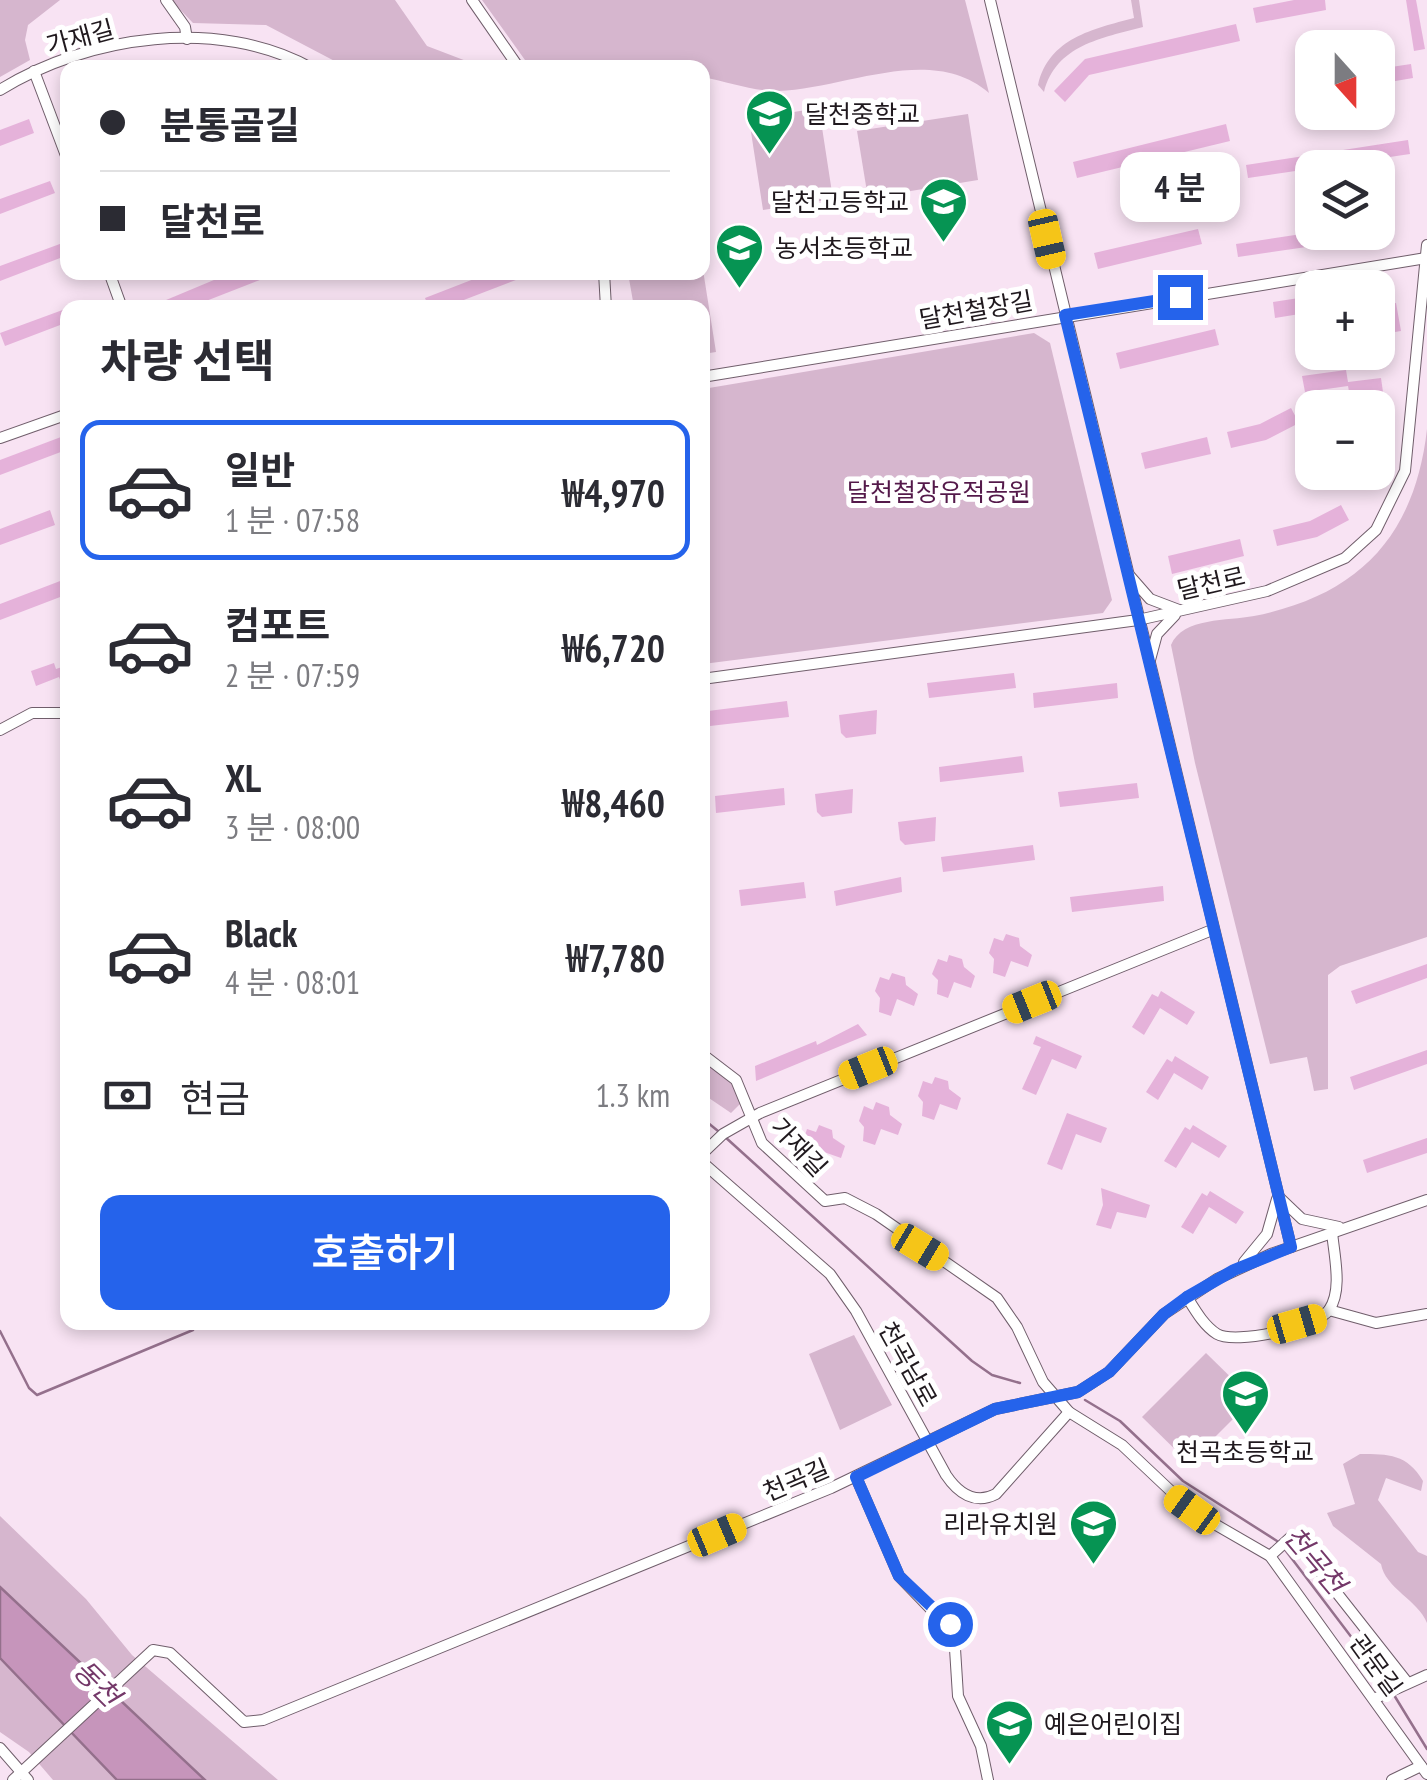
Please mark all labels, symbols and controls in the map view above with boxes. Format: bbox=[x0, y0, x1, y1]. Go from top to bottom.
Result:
street label: 가재길 bbox=[43, 13, 117, 61]
north arrow bbox=[1295, 30, 1395, 130]
map controls bbox=[1295, 30, 1395, 490]
school or university icon: 달천중학교 bbox=[744, 88, 796, 156]
place label: 달천중학교 bbox=[805, 98, 920, 130]
text: 분통골길 bbox=[160, 100, 300, 149]
button: layers bbox=[1295, 150, 1395, 250]
callout: 4 분 bbox=[1120, 152, 1240, 222]
text: 4 분 bbox=[1154, 166, 1206, 208]
school or university icon: 달천고등학교 bbox=[918, 176, 970, 244]
place label: 달천고등학교 bbox=[771, 186, 909, 218]
text: 달천로 bbox=[160, 196, 265, 245]
car bbox=[1026, 206, 1068, 272]
school or university icon: 농서초등학교 bbox=[714, 222, 766, 290]
place label: 농서초등학교 bbox=[775, 232, 913, 264]
button: + bbox=[1295, 270, 1395, 370]
route end bbox=[1158, 275, 1203, 320]
street label: 달천철장길 bbox=[917, 284, 1035, 336]
text: 차량 선택 bbox=[100, 331, 275, 389]
button: − bbox=[1295, 390, 1395, 490]
icon: car bbox=[105, 445, 195, 535]
text: 일반 bbox=[225, 445, 295, 494]
text: ₩4,970 bbox=[562, 468, 665, 517]
park label: 달천철장유적공원 bbox=[847, 476, 1031, 508]
text: 1 분 · 07:58 bbox=[225, 499, 360, 541]
street label: 달천로 bbox=[1174, 560, 1248, 606]
icon: car bbox=[105, 600, 195, 690]
text: 컴포트 bbox=[225, 600, 330, 649]
text: ₩6,720 bbox=[562, 623, 665, 672]
text: 2 분 · 07:59 bbox=[225, 654, 360, 696]
text: XL bbox=[225, 753, 261, 802]
icon: car bbox=[105, 755, 195, 845]
text: ₩8,460 bbox=[562, 778, 665, 827]
text: 3 분 · 08:00 bbox=[225, 806, 360, 848]
text: Black bbox=[225, 908, 298, 957]
icon: car bbox=[105, 910, 195, 1000]
text: ₩7,780 bbox=[566, 933, 665, 982]
text: 4 분 · 08:01 bbox=[225, 961, 360, 1003]
car bbox=[999, 977, 1065, 1027]
car bbox=[835, 1043, 901, 1093]
icon: cash bbox=[100, 1068, 155, 1123]
text: 현금 bbox=[180, 1073, 250, 1122]
text: 1.3 km bbox=[595, 1074, 670, 1116]
street label: 가재길 bbox=[764, 1111, 834, 1183]
button: 호출하기 bbox=[100, 1195, 670, 1310]
car bbox=[887, 1219, 953, 1275]
car bbox=[1264, 1301, 1330, 1347]
street label: 천곡남로 bbox=[872, 1316, 944, 1412]
school or university icon: 천곡초등학교 bbox=[1219, 1368, 1271, 1436]
place label: 천곡초등학교 bbox=[1176, 1436, 1314, 1468]
street label: 천곡길 bbox=[758, 1452, 834, 1508]
car bbox=[1159, 1480, 1225, 1540]
school or university icon: 리라유치원 bbox=[1067, 1498, 1119, 1566]
place label: 리라유치원 bbox=[943, 1508, 1058, 1540]
car bbox=[684, 1509, 750, 1561]
water label: 천곡천 bbox=[1276, 1518, 1356, 1604]
route start bbox=[928, 1602, 973, 1647]
street label: 관문길 bbox=[1343, 1628, 1409, 1702]
water label: 동천 bbox=[66, 1651, 131, 1716]
school or university icon: 예은어린이집 bbox=[983, 1698, 1035, 1766]
place label: 예은어린이집 bbox=[1044, 1708, 1182, 1740]

